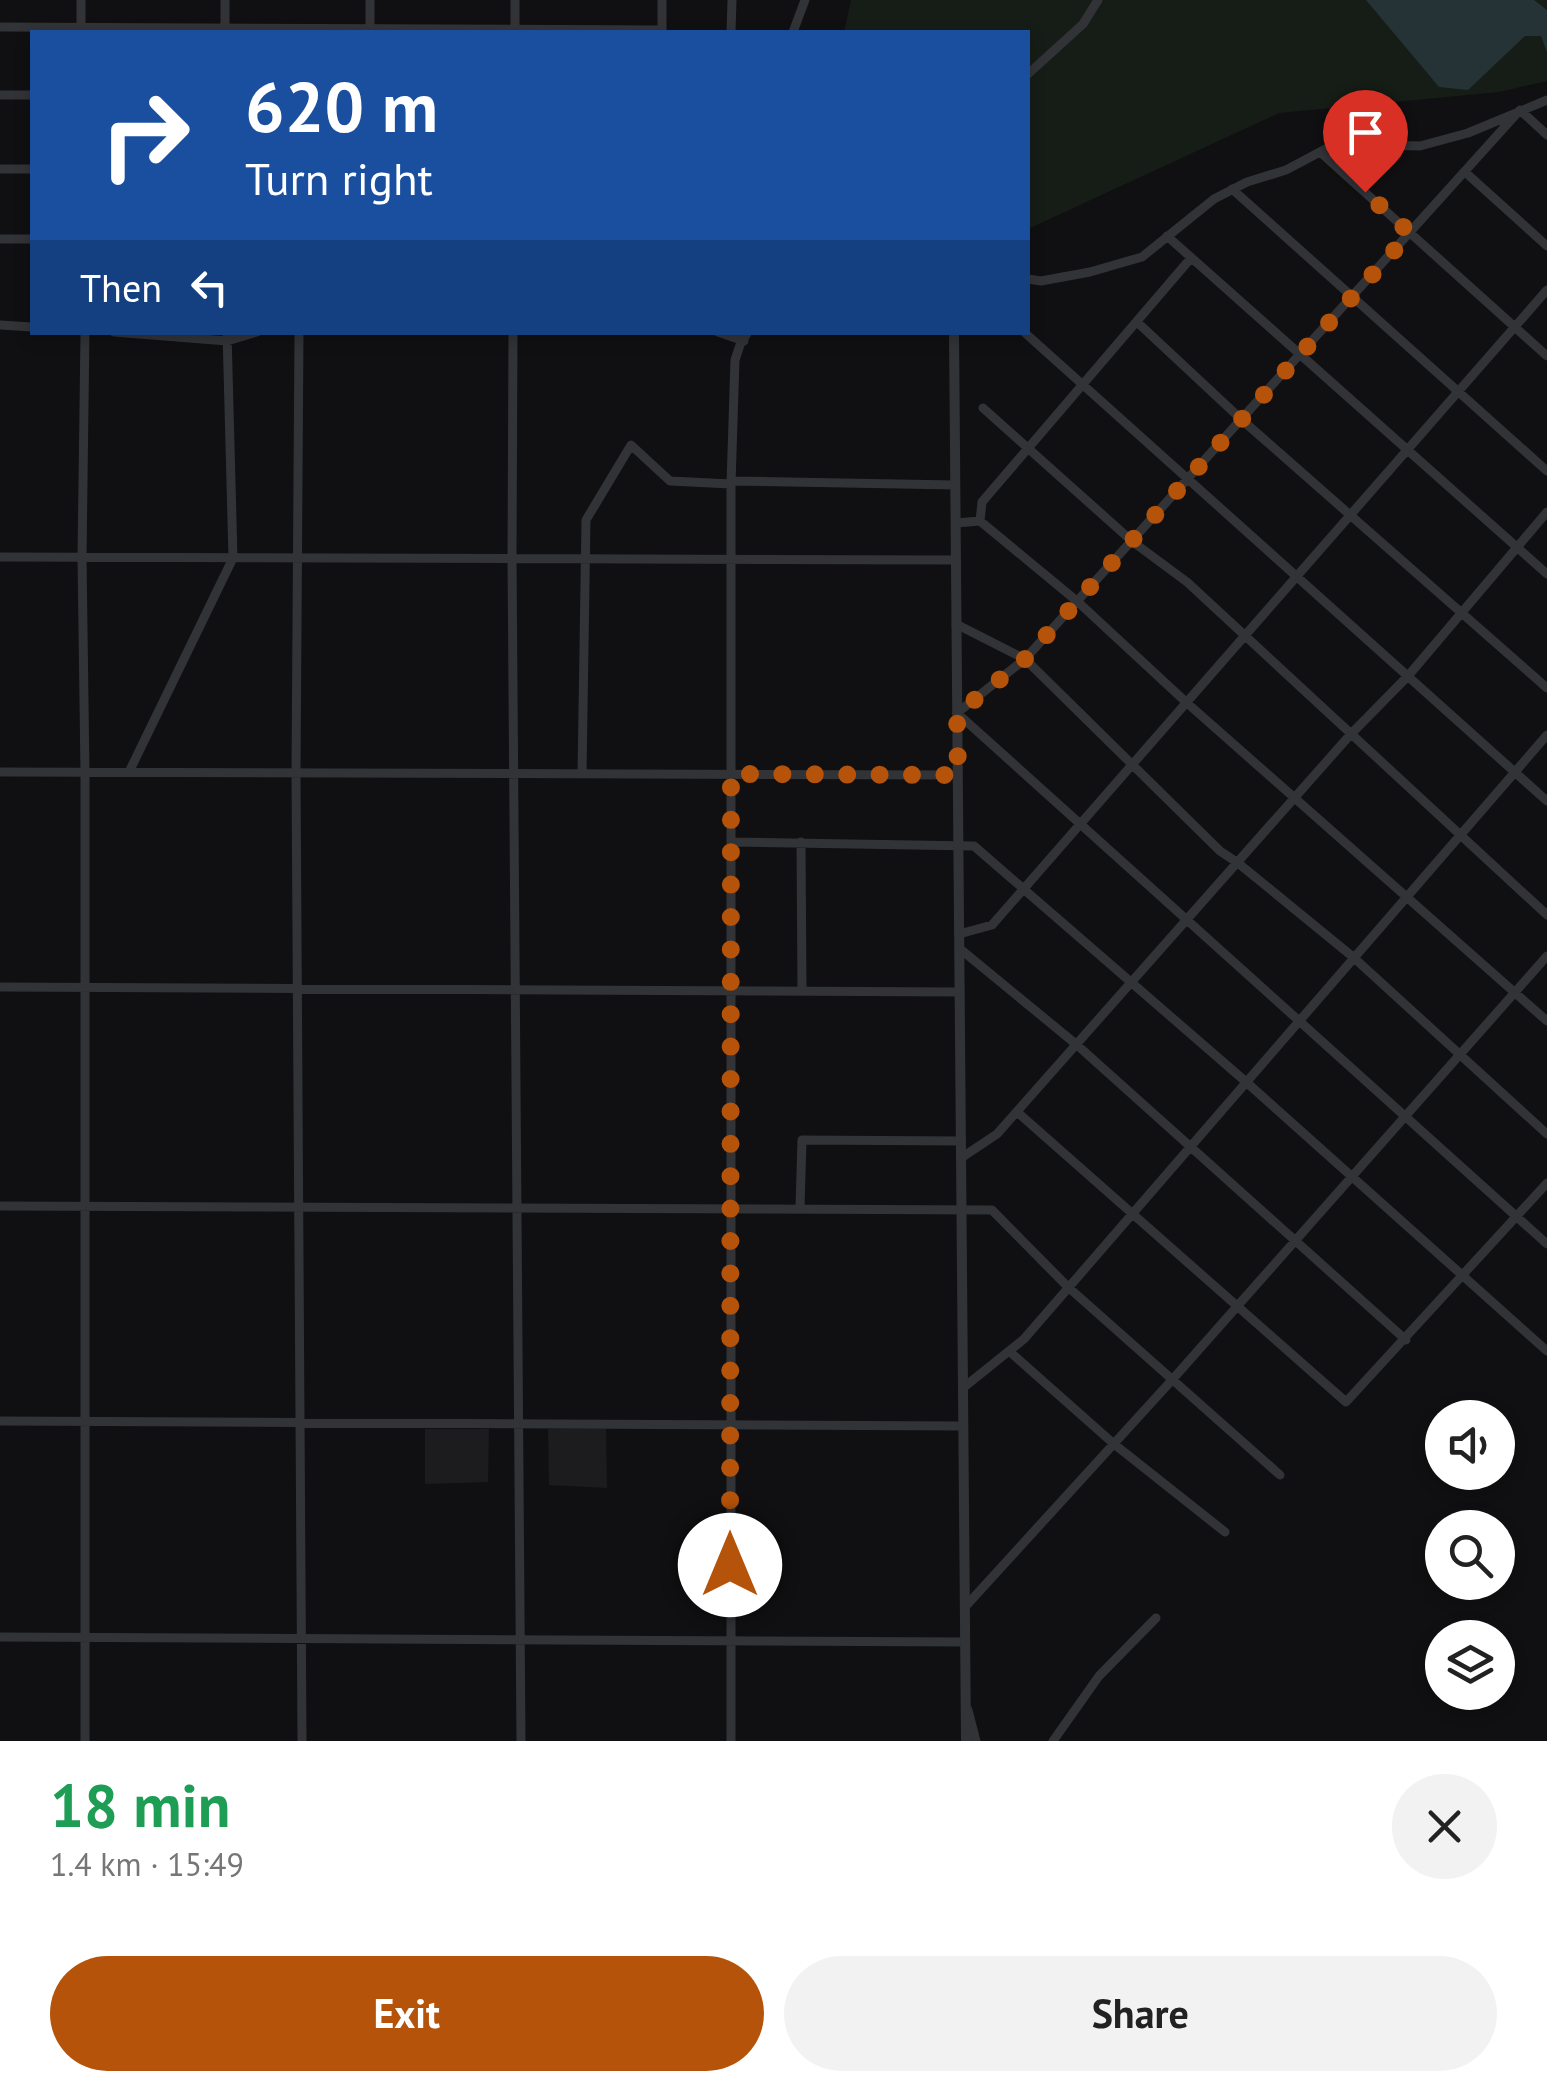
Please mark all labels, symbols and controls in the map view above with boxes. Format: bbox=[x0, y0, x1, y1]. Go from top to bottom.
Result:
text: 620 m bbox=[245, 61, 438, 151]
icon: right bbox=[80, 70, 210, 200]
pin bbox=[1323, 90, 1408, 193]
icon: arrive bbox=[1338, 105, 1393, 160]
text: Turn right bbox=[245, 149, 433, 207]
icon: left bbox=[182, 260, 237, 315]
text: Then bbox=[80, 263, 162, 312]
map controls bbox=[1425, 1400, 1515, 1710]
button: sound bbox=[1425, 1400, 1515, 1490]
button: search bbox=[1425, 1510, 1515, 1600]
position arrow bbox=[678, 1513, 782, 1617]
button: layers bbox=[1425, 1620, 1515, 1710]
text: 18 min bbox=[50, 1766, 230, 1844]
button: close bbox=[1392, 1774, 1497, 1879]
text: 1.4 km · 15:49 bbox=[50, 1843, 244, 1885]
button: Exit bbox=[50, 1956, 764, 2071]
button: Share bbox=[784, 1956, 1497, 2071]

